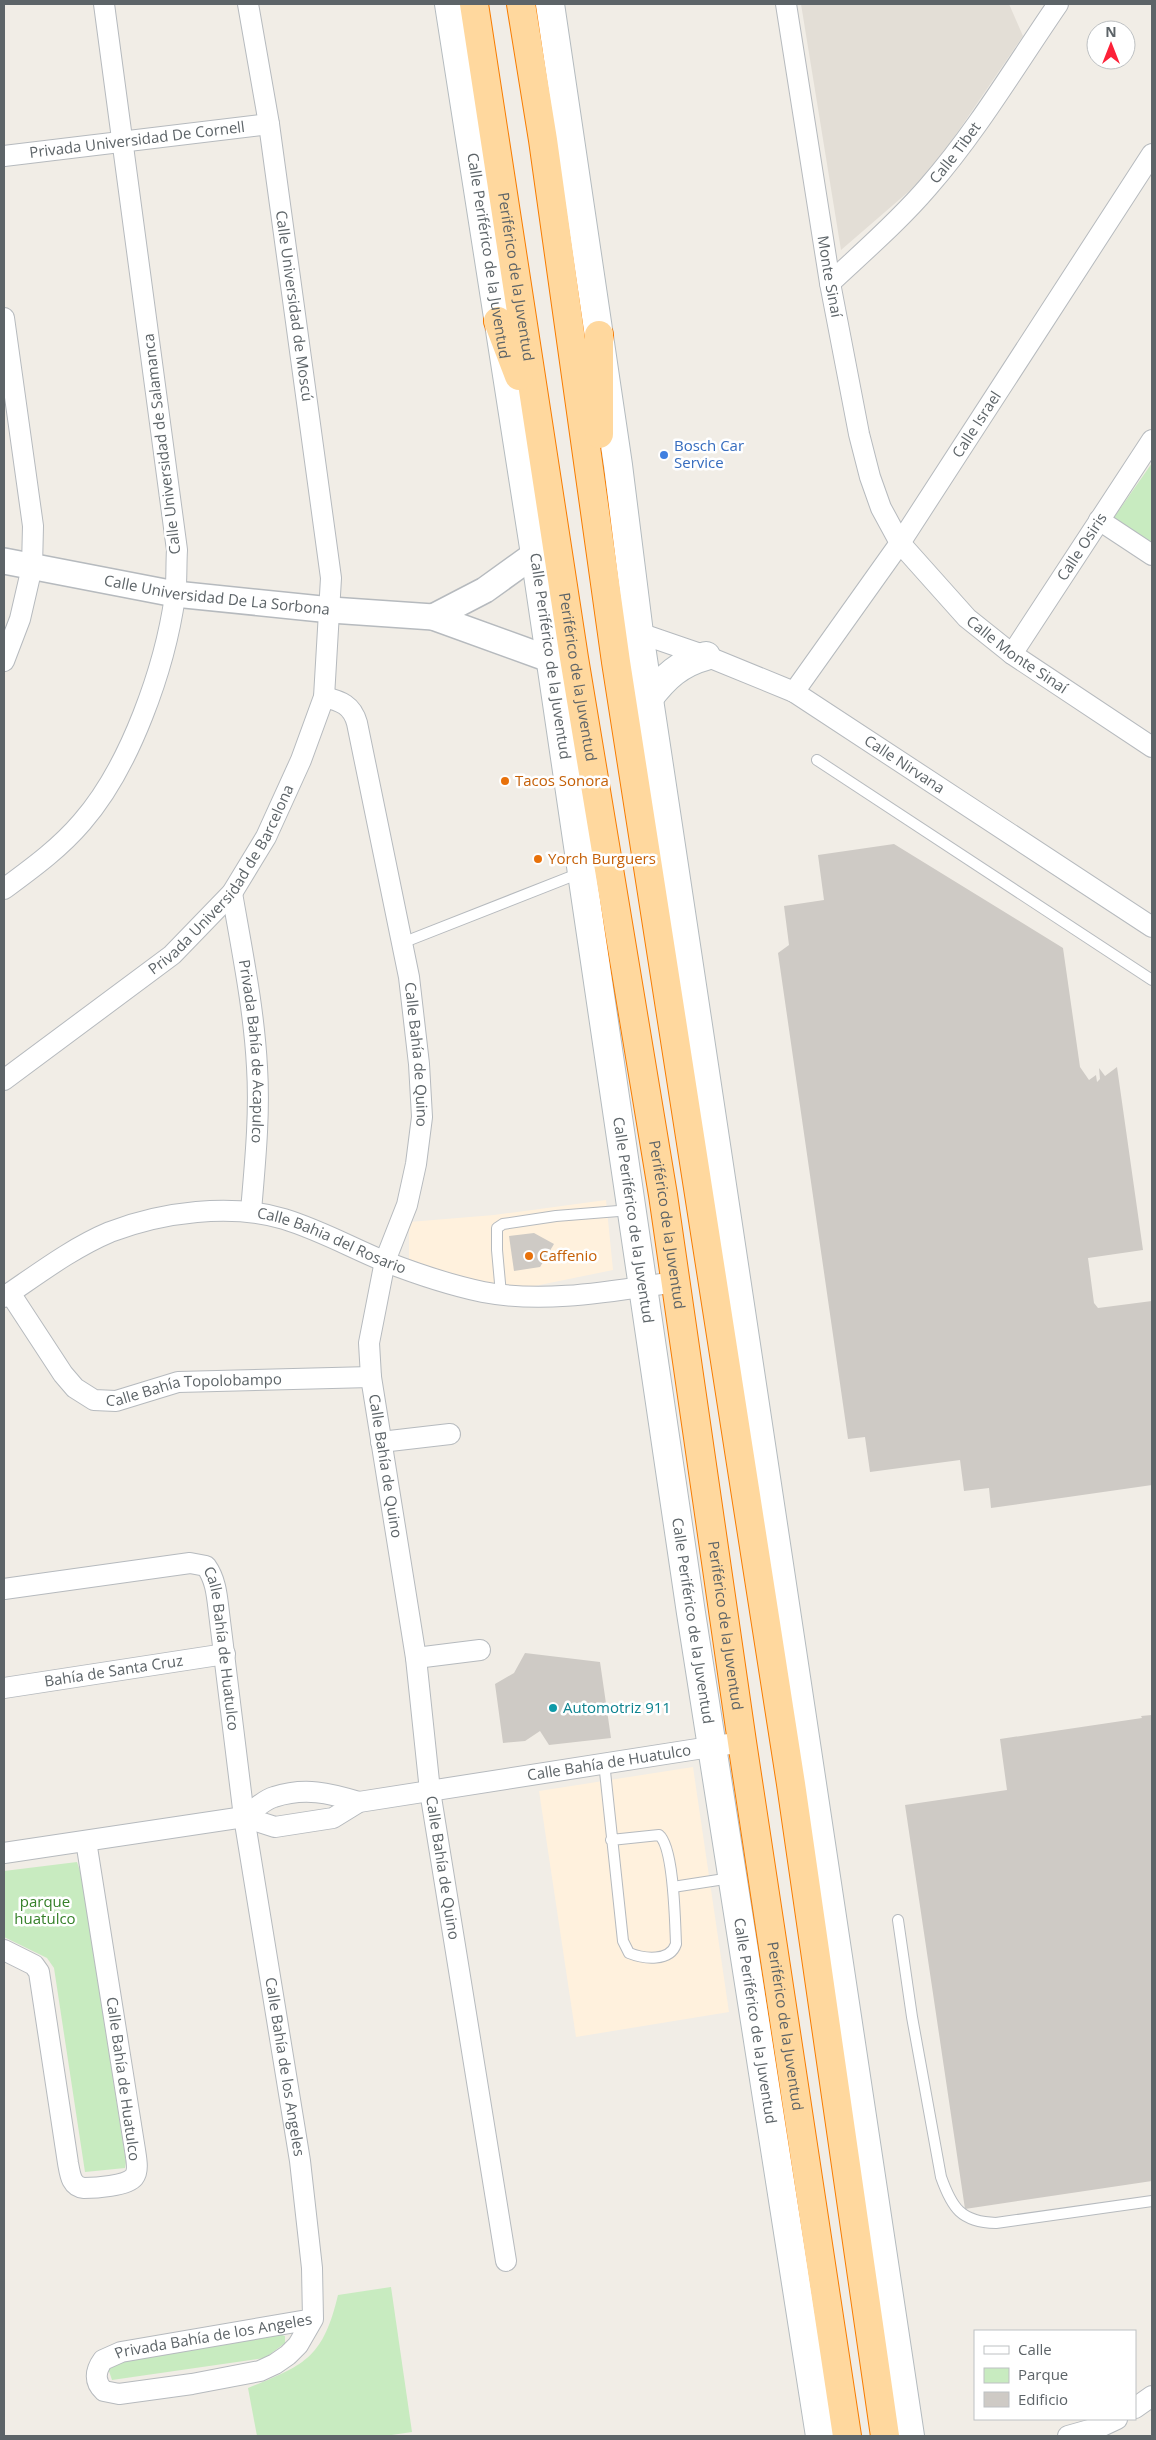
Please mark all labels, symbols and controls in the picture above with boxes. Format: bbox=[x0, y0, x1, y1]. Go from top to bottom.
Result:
north arrow bbox=[1086, 20, 1136, 70]
text: N bbox=[1105, 22, 1117, 41]
street label: Privada Universidad De Cornell bbox=[28, 116, 246, 162]
street label: Calle Tibet bbox=[924, 117, 985, 187]
street label: Calle Periférico de la Juventud bbox=[463, 151, 515, 360]
street label: Periférico de la Juventud bbox=[494, 191, 539, 363]
street label: Calle Universidad de Moscú bbox=[272, 209, 318, 403]
street label: Monte Sinaí bbox=[814, 234, 848, 320]
street label: Calle Universidad de Salamanca bbox=[138, 333, 184, 556]
street label: Calle Israel bbox=[947, 387, 1005, 461]
place label: Bosch Car Service bbox=[674, 435, 744, 472]
marker: Bosch Car Service bbox=[658, 449, 670, 461]
street label: Calle Osiris bbox=[1052, 508, 1111, 584]
street label: Calle Periférico de la Juventud bbox=[526, 552, 576, 761]
street label: Calle Universidad De La Sorbona bbox=[103, 570, 331, 619]
street label: Periférico de la Juventud bbox=[555, 591, 602, 763]
street label: Calle Monte Sinaí bbox=[963, 611, 1073, 698]
street label: Calle Nirvana bbox=[861, 730, 949, 797]
place label: Tacos Sonora bbox=[515, 770, 609, 790]
marker: Tacos Sonora bbox=[499, 775, 511, 787]
street label: Privada Universidad de Barcelona bbox=[144, 781, 298, 978]
place label: Yorch Burguers bbox=[548, 848, 656, 868]
marker: Yorch Burguers bbox=[532, 853, 544, 865]
street label: Privada Bahía de Acapulco bbox=[235, 958, 269, 1144]
street label: Calle Bahía de Quino bbox=[401, 981, 433, 1128]
street label: Calle Periférico de la Juventud bbox=[609, 1115, 659, 1325]
street label: Periférico de la Juventud bbox=[645, 1139, 690, 1311]
street label: Calle Bahia del Rosario bbox=[256, 1202, 409, 1278]
place label: Caffenio bbox=[539, 1245, 597, 1265]
marker: Caffenio bbox=[523, 1250, 535, 1262]
street label: Calle Bahía Topolobampo bbox=[105, 1368, 282, 1410]
street label: Calle Bahía de Quino bbox=[365, 1392, 408, 1539]
street label: Calle Periférico de la Juventud bbox=[668, 1516, 719, 1725]
street label: Periférico de la Juventud bbox=[704, 1540, 748, 1711]
street label: Calle Bahía de Huatulco bbox=[199, 1562, 244, 1732]
street label: Bahía de Santa Cruz bbox=[43, 1650, 184, 1691]
place label: Automotriz 911 bbox=[563, 1697, 671, 1717]
marker: Automotriz 911 bbox=[547, 1702, 559, 1714]
street label: Calle Bahía de Huatulco bbox=[526, 1739, 692, 1785]
street label: Calle Bahía de Quino bbox=[422, 1794, 465, 1941]
park label: parque huatulco bbox=[14, 1891, 76, 1928]
street label: Calle Periférico de la Juventud bbox=[730, 1916, 782, 2125]
street label: Periférico de la Juventud bbox=[763, 1940, 809, 2112]
street label: Calle Bahía de los Angeles bbox=[261, 1976, 310, 2158]
street label: Calle Bahía de Huatulco bbox=[103, 1995, 145, 2162]
street label: Privada Bahía de los Angeles bbox=[111, 2308, 313, 2363]
legend bbox=[974, 2330, 1136, 2420]
text: Calle bbox=[1018, 2339, 1052, 2359]
text: Parque bbox=[1018, 2364, 1068, 2384]
text: Edificio bbox=[1018, 2389, 1068, 2409]

